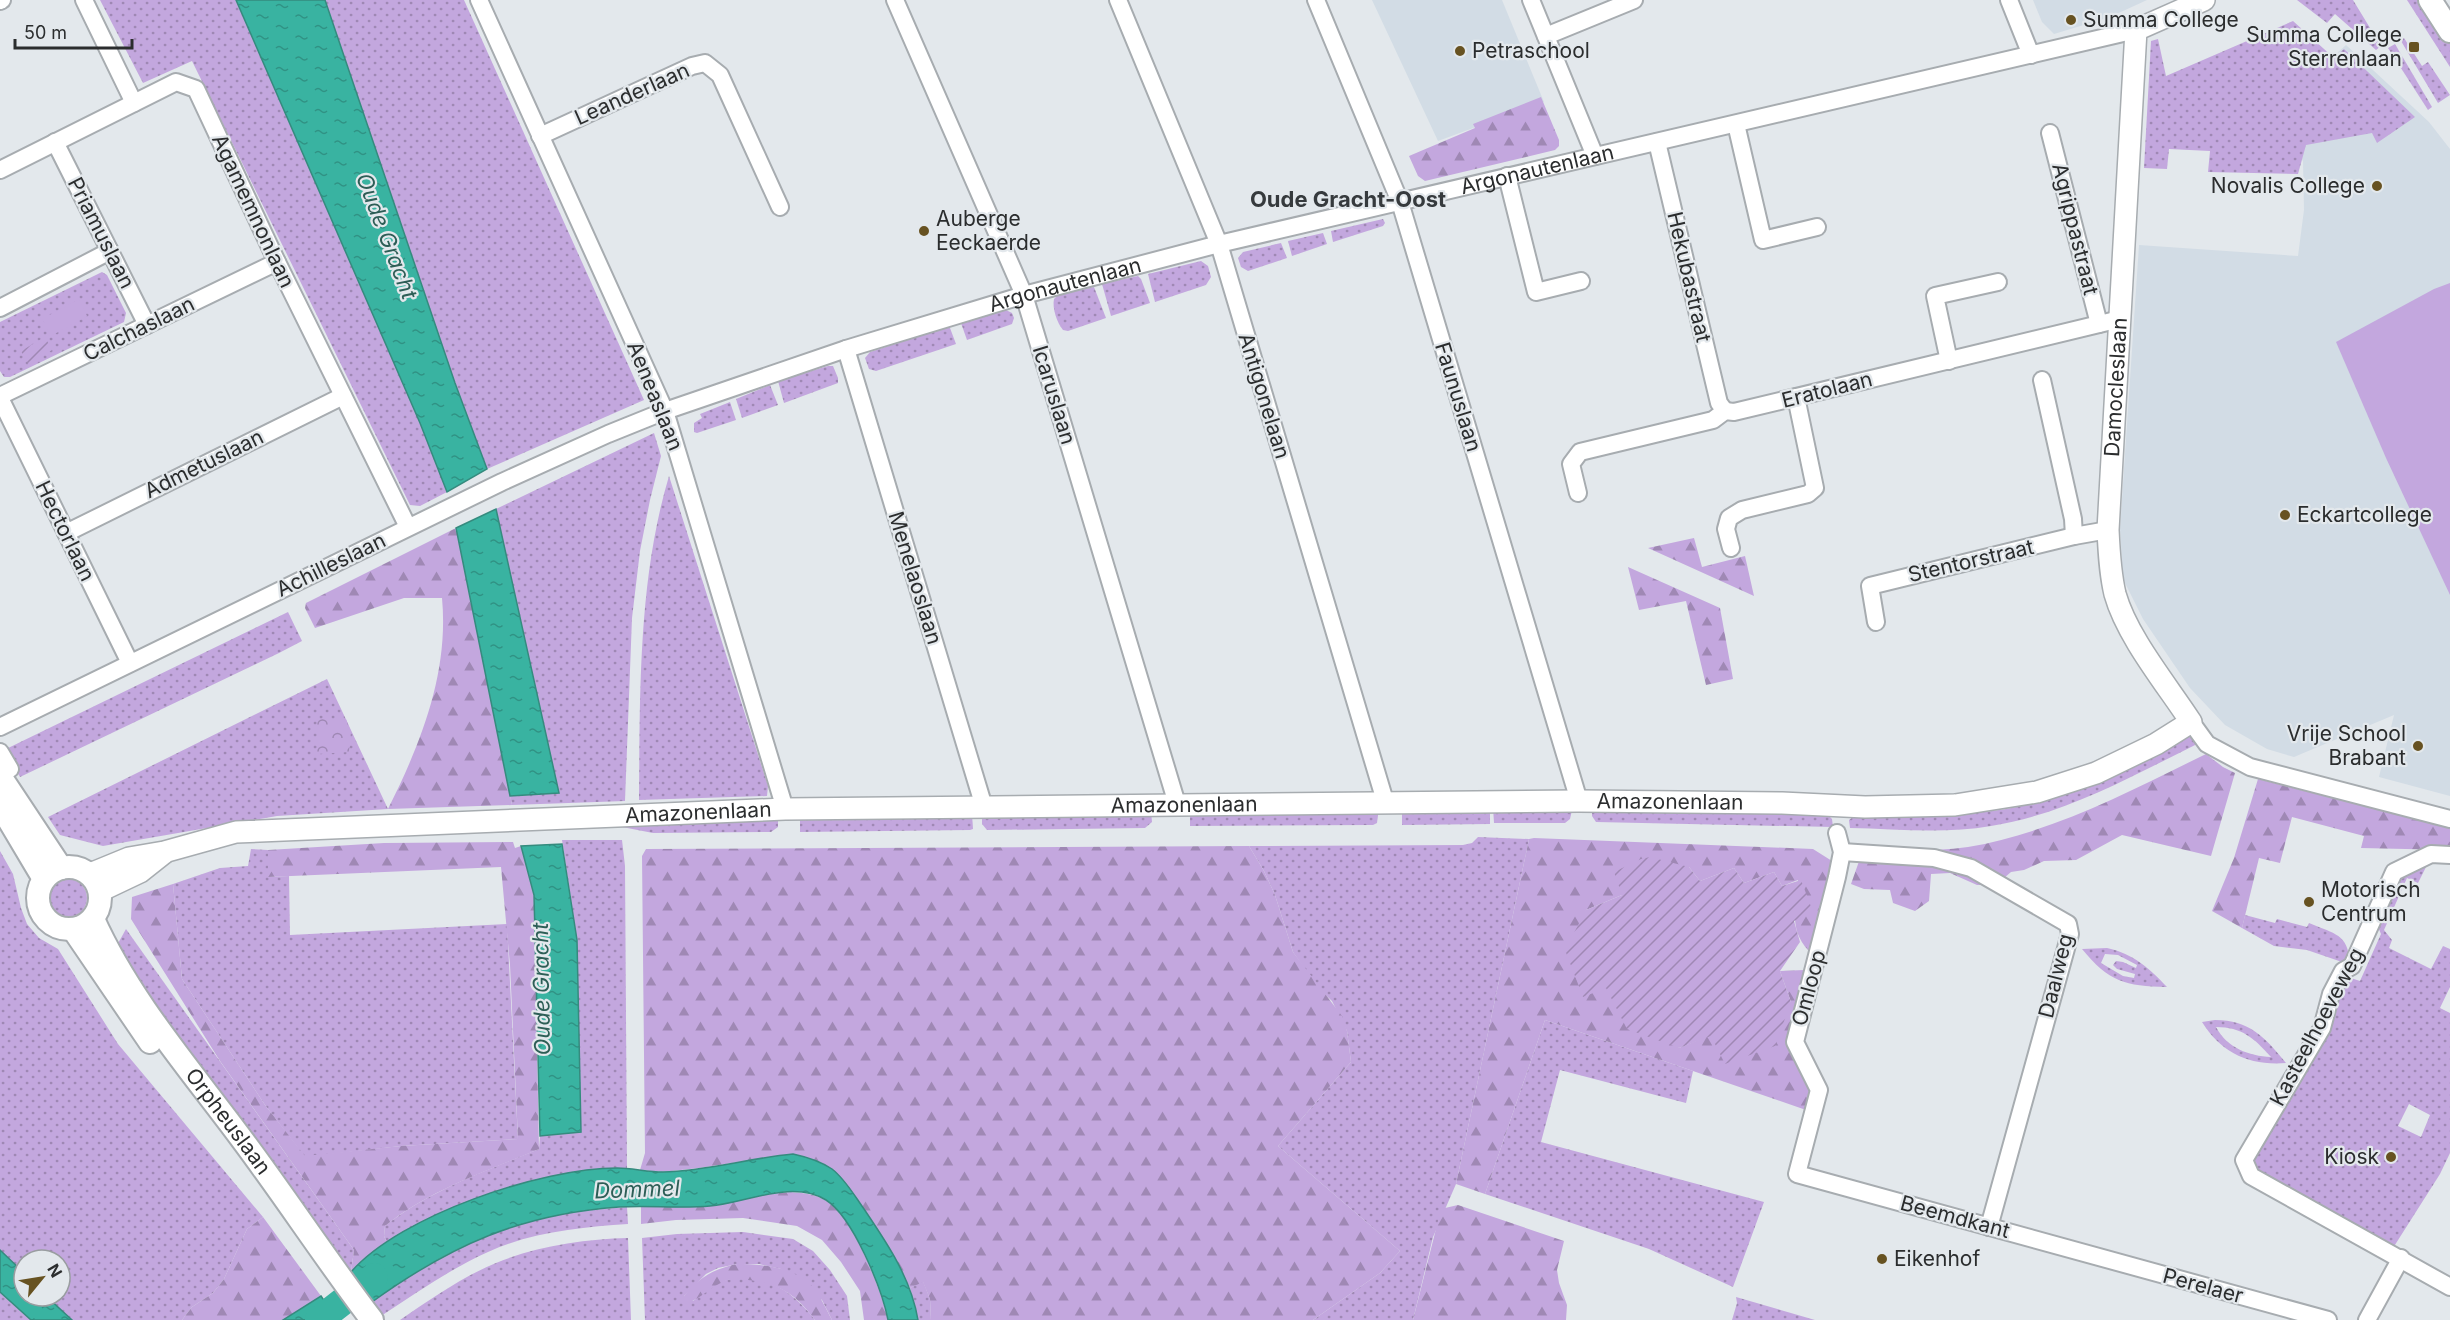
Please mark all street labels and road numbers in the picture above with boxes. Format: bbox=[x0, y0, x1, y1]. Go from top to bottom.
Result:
street label: Leanderlaan bbox=[571, 57, 693, 130]
street label: Agamemnonlaan bbox=[207, 130, 300, 292]
street label: Argonautenlaan bbox=[1458, 139, 1616, 199]
street label: Agrippastraat bbox=[2047, 160, 2104, 297]
street label: Priamuslaan bbox=[63, 173, 140, 293]
street label: Hekubastraat bbox=[1662, 209, 1717, 345]
street label: Argonautenlaan bbox=[986, 252, 1144, 317]
street label: Calchaslaan bbox=[79, 291, 198, 366]
street label: Damocleslaan bbox=[2099, 317, 2132, 458]
street label: Antigonelaan bbox=[1234, 330, 1295, 462]
street label: Aeneaslaan bbox=[622, 338, 689, 454]
street label: Faunuslaan bbox=[1430, 339, 1487, 455]
street label: Icaruslaan bbox=[1028, 342, 1081, 447]
street label: Eratolaan bbox=[1779, 366, 1875, 413]
street label: Admetuslaan bbox=[140, 424, 267, 503]
street label: Hectorlaan bbox=[30, 477, 100, 585]
street label: Menelaoslaan bbox=[883, 508, 948, 647]
street label: Achilleslaan bbox=[272, 527, 390, 602]
street label: Stentorstraat bbox=[1906, 534, 2036, 587]
street label: Amazonenlaan bbox=[1597, 788, 1744, 815]
street label: Amazonenlaan bbox=[1111, 791, 1258, 818]
street label: Amazonenlaan bbox=[624, 797, 772, 828]
street label: Daalweg bbox=[2033, 931, 2078, 1021]
street label: Kasteelhoeveweg bbox=[2264, 944, 2369, 1110]
street label: Omloop bbox=[1786, 947, 1831, 1029]
street label: Orpheuslaan bbox=[180, 1063, 277, 1179]
street label: Beemdkant bbox=[1898, 1190, 2013, 1243]
street label: Perelaer bbox=[2160, 1263, 2246, 1308]

